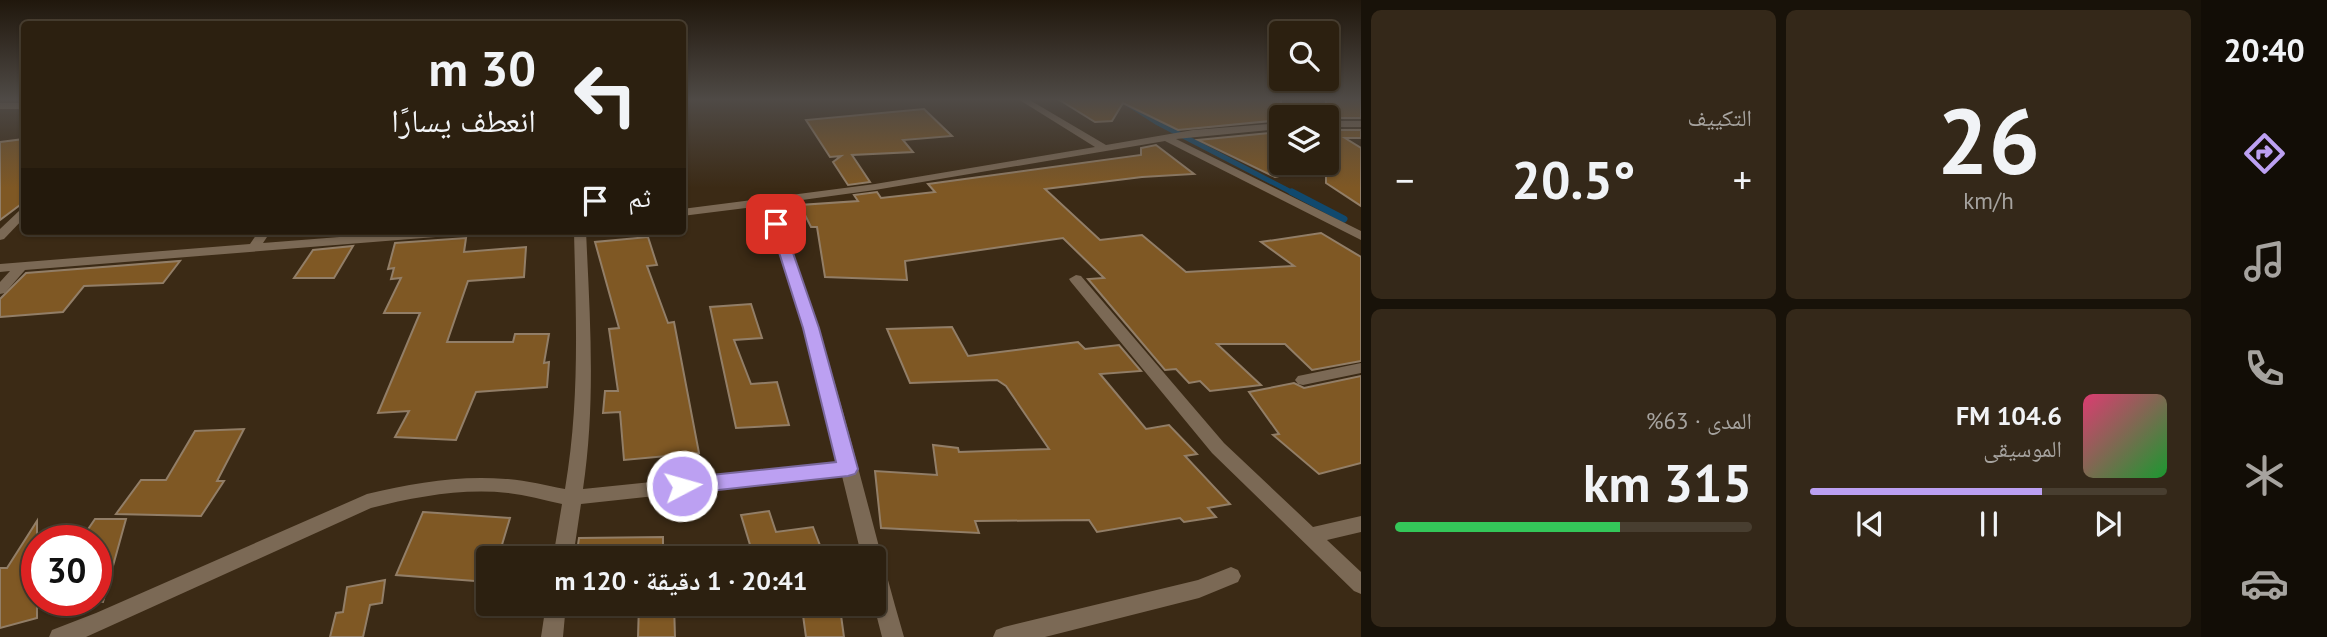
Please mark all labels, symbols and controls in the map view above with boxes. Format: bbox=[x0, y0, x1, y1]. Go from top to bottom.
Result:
map controls bbox=[1269, 21, 1339, 175]
button: search bbox=[1269, 21, 1339, 91]
text: 20:40 bbox=[2223, 29, 2305, 71]
text: 30 m bbox=[429, 36, 536, 100]
icon: left bbox=[560, 49, 651, 140]
text: 26 bbox=[1937, 81, 2040, 199]
text: انعطف يسارًا bbox=[391, 99, 536, 141]
text: التكييف bbox=[1687, 103, 1752, 132]
button: layers bbox=[1269, 105, 1339, 175]
icon: directions bbox=[2240, 129, 2289, 178]
text: 20.5° bbox=[1512, 146, 1635, 213]
text: − bbox=[1395, 155, 1414, 204]
text: + bbox=[1733, 155, 1752, 204]
text: ثم bbox=[628, 181, 651, 214]
icon: arrive bbox=[576, 182, 614, 220]
text: km/h bbox=[1963, 186, 2014, 215]
pin bbox=[746, 194, 806, 254]
icon: arrive bbox=[757, 205, 795, 243]
icon: music bbox=[2240, 237, 2289, 286]
icon: phone bbox=[2240, 344, 2289, 393]
text: 104.6 FM bbox=[1956, 399, 2062, 432]
text: المدى · 63% bbox=[1646, 406, 1752, 435]
text: الموسيقى bbox=[1983, 434, 2062, 463]
position arrow bbox=[645, 449, 719, 523]
text: 315 km bbox=[1583, 449, 1752, 516]
icon: climate bbox=[2240, 451, 2289, 500]
icon: previous bbox=[1851, 505, 1889, 543]
icon: pause bbox=[1970, 505, 2008, 543]
icon: next bbox=[2089, 505, 2127, 543]
speed limit sign: 30 bbox=[21, 525, 112, 616]
icon: car bbox=[2240, 559, 2289, 608]
text: 20:41 · 1 دقيقة · 120 m bbox=[554, 564, 808, 597]

